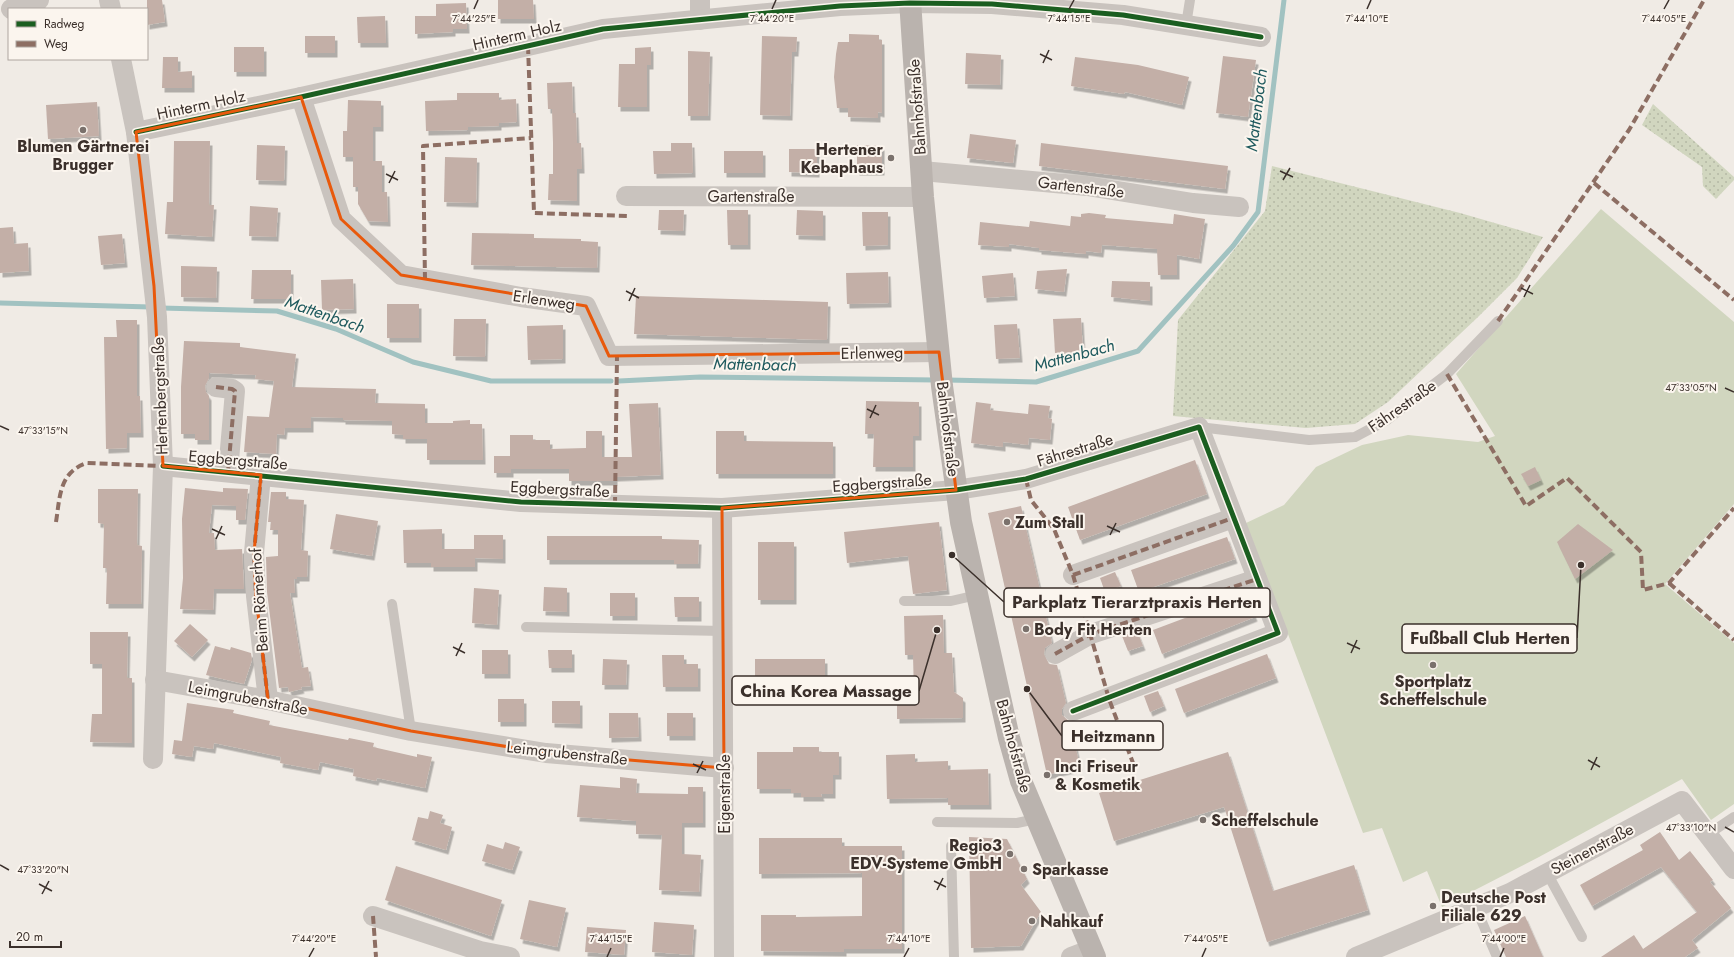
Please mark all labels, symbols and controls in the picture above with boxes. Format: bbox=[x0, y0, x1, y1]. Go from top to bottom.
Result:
legend bbox=[8, 8, 148, 60]
text: 7°44'25"E bbox=[452, 11, 496, 26]
text: 7°44'20"E bbox=[750, 11, 794, 26]
text: 7°44'15"E bbox=[1048, 11, 1090, 26]
text: 7°44'10"E bbox=[1345, 11, 1389, 26]
text: 7°44'05"E bbox=[1642, 11, 1686, 26]
street label: Hinterm Holz bbox=[471, 14, 564, 56]
text: Radweg bbox=[44, 15, 84, 33]
text: Weg bbox=[44, 35, 68, 53]
street label: Bahnhofstraße bbox=[902, 58, 932, 156]
water label: Mattenbach bbox=[1239, 67, 1273, 153]
street label: Hinterm Holz bbox=[155, 84, 248, 126]
marker: Blumen Gärtnerei Brugger bbox=[78, 125, 88, 135]
place label: Blumen Gärtnerei Brugger bbox=[17, 135, 149, 176]
place label: Hertener Kebaphaus bbox=[801, 138, 883, 179]
marker: Hertener Kebaphaus bbox=[886, 153, 896, 163]
street label: Gartenstraße bbox=[1037, 170, 1125, 204]
street label: Gartenstraße bbox=[708, 185, 794, 208]
street label: Erlenweg bbox=[511, 284, 577, 316]
water label: Mattenbach bbox=[282, 289, 368, 339]
water label: Mattenbach bbox=[1031, 333, 1117, 377]
street label: Hertenbergstraße bbox=[146, 337, 174, 455]
street label: Erlenweg bbox=[841, 341, 903, 365]
water label: Mattenbach bbox=[713, 351, 797, 377]
street label: Fährestraße bbox=[1363, 374, 1441, 438]
street label: Bahnhofstraße bbox=[931, 380, 965, 478]
text: 47°33'05"N bbox=[1665, 380, 1717, 395]
text: 47°33'15"N bbox=[18, 423, 68, 438]
street label: Fährestraße bbox=[1034, 428, 1116, 472]
street label: Eggbergstraße bbox=[187, 444, 289, 476]
street label: Eggbergstraße bbox=[832, 468, 932, 498]
street label: Eggbergstraße bbox=[510, 475, 610, 503]
place label: Zum Stall bbox=[1015, 511, 1084, 534]
marker: Zum Stall bbox=[1002, 517, 1012, 527]
street label: Beim Römerhof bbox=[244, 547, 274, 653]
callout: Parkplatz Tierarztpraxis Herten bbox=[1004, 588, 1270, 617]
text: Parkplatz Tierarztpraxis Herten bbox=[1012, 590, 1262, 614]
place label: Body Fit Herten bbox=[1034, 618, 1152, 641]
marker: Body Fit Herten bbox=[1021, 624, 1031, 634]
callout: Fußball Club Herten bbox=[1402, 624, 1577, 653]
text: Fußball Club Herten bbox=[1410, 626, 1570, 650]
marker: Sportplatz Scheffelschule bbox=[1428, 660, 1438, 670]
place label: Sportplatz Scheffelschule bbox=[1379, 670, 1487, 711]
street label: Leimgrubenstraße bbox=[186, 675, 310, 721]
callout: China Korea Massage bbox=[732, 676, 919, 705]
text: China Korea Massage bbox=[740, 679, 912, 703]
street label: Bahnhofstraße bbox=[990, 697, 1038, 795]
callout: Heitzmann bbox=[1062, 721, 1163, 750]
text: Heitzmann bbox=[1071, 724, 1155, 748]
street label: Leimgrubenstraße bbox=[505, 735, 629, 771]
street label: Eigenstraße bbox=[713, 754, 736, 834]
place label: Inci Friseur & Kosmetik bbox=[1055, 755, 1141, 796]
marker: Inci Friseur & Kosmetik bbox=[1042, 770, 1052, 780]
place label: Scheffelschule bbox=[1211, 809, 1319, 832]
marker: Scheffelschule bbox=[1198, 815, 1208, 825]
street label: Steinenstraße bbox=[1547, 818, 1637, 880]
text: 47°33'10"N bbox=[1666, 820, 1716, 835]
place label: Regio3 EDV-Systeme GmbH bbox=[850, 834, 1002, 875]
marker: Regio3 EDV-Systeme GmbH bbox=[1005, 849, 1015, 859]
place label: Sparkasse bbox=[1032, 858, 1109, 881]
text: 47°33'20"N bbox=[17, 862, 69, 877]
marker: Sparkasse bbox=[1019, 864, 1029, 874]
place label: Deutsche Post Filiale 629 bbox=[1441, 886, 1547, 927]
marker: Deutsche Post Filiale 629 bbox=[1428, 901, 1438, 911]
place label: Nahkauf bbox=[1040, 910, 1104, 933]
marker: Nahkauf bbox=[1027, 916, 1037, 926]
scale bar bbox=[10, 923, 61, 949]
text: 20 m bbox=[16, 928, 43, 946]
text: 7°44'20"E bbox=[292, 931, 336, 946]
text: 7°44'15"E bbox=[590, 931, 632, 946]
text: 7°44'10"E bbox=[887, 931, 931, 946]
text: 7°44'05"E bbox=[1184, 931, 1228, 946]
text: 7°44'00"E bbox=[1482, 931, 1526, 946]

